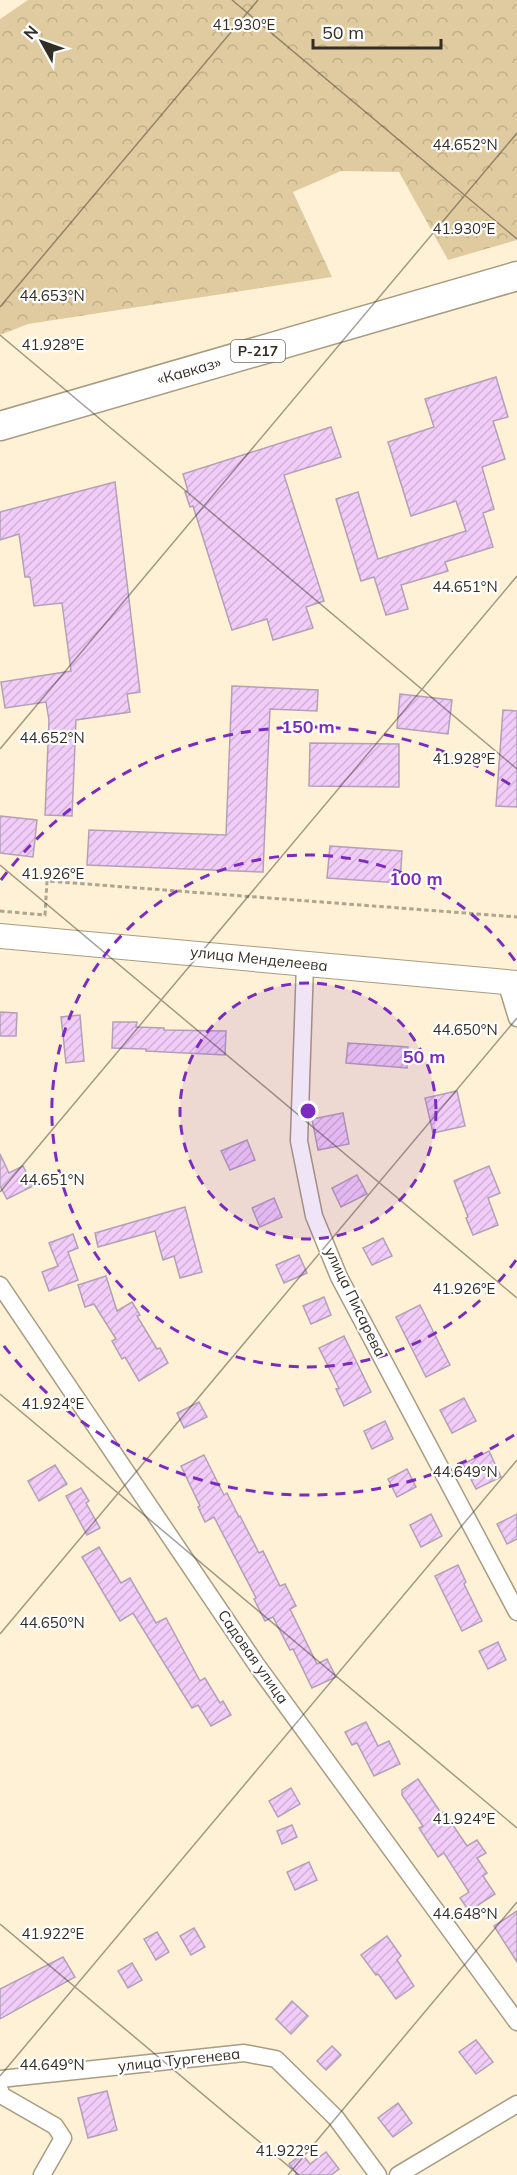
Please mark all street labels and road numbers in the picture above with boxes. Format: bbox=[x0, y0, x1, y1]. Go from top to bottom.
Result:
road number: Р-217 bbox=[231, 340, 285, 362]
street label: «Кавказ» bbox=[155, 352, 223, 389]
street label: улица Менделеева bbox=[189, 942, 329, 975]
street label: улица Писарева bbox=[321, 1244, 390, 1360]
street label: Садовая улица bbox=[214, 1606, 293, 1707]
street label: улица Тургенева bbox=[117, 2044, 241, 2075]

